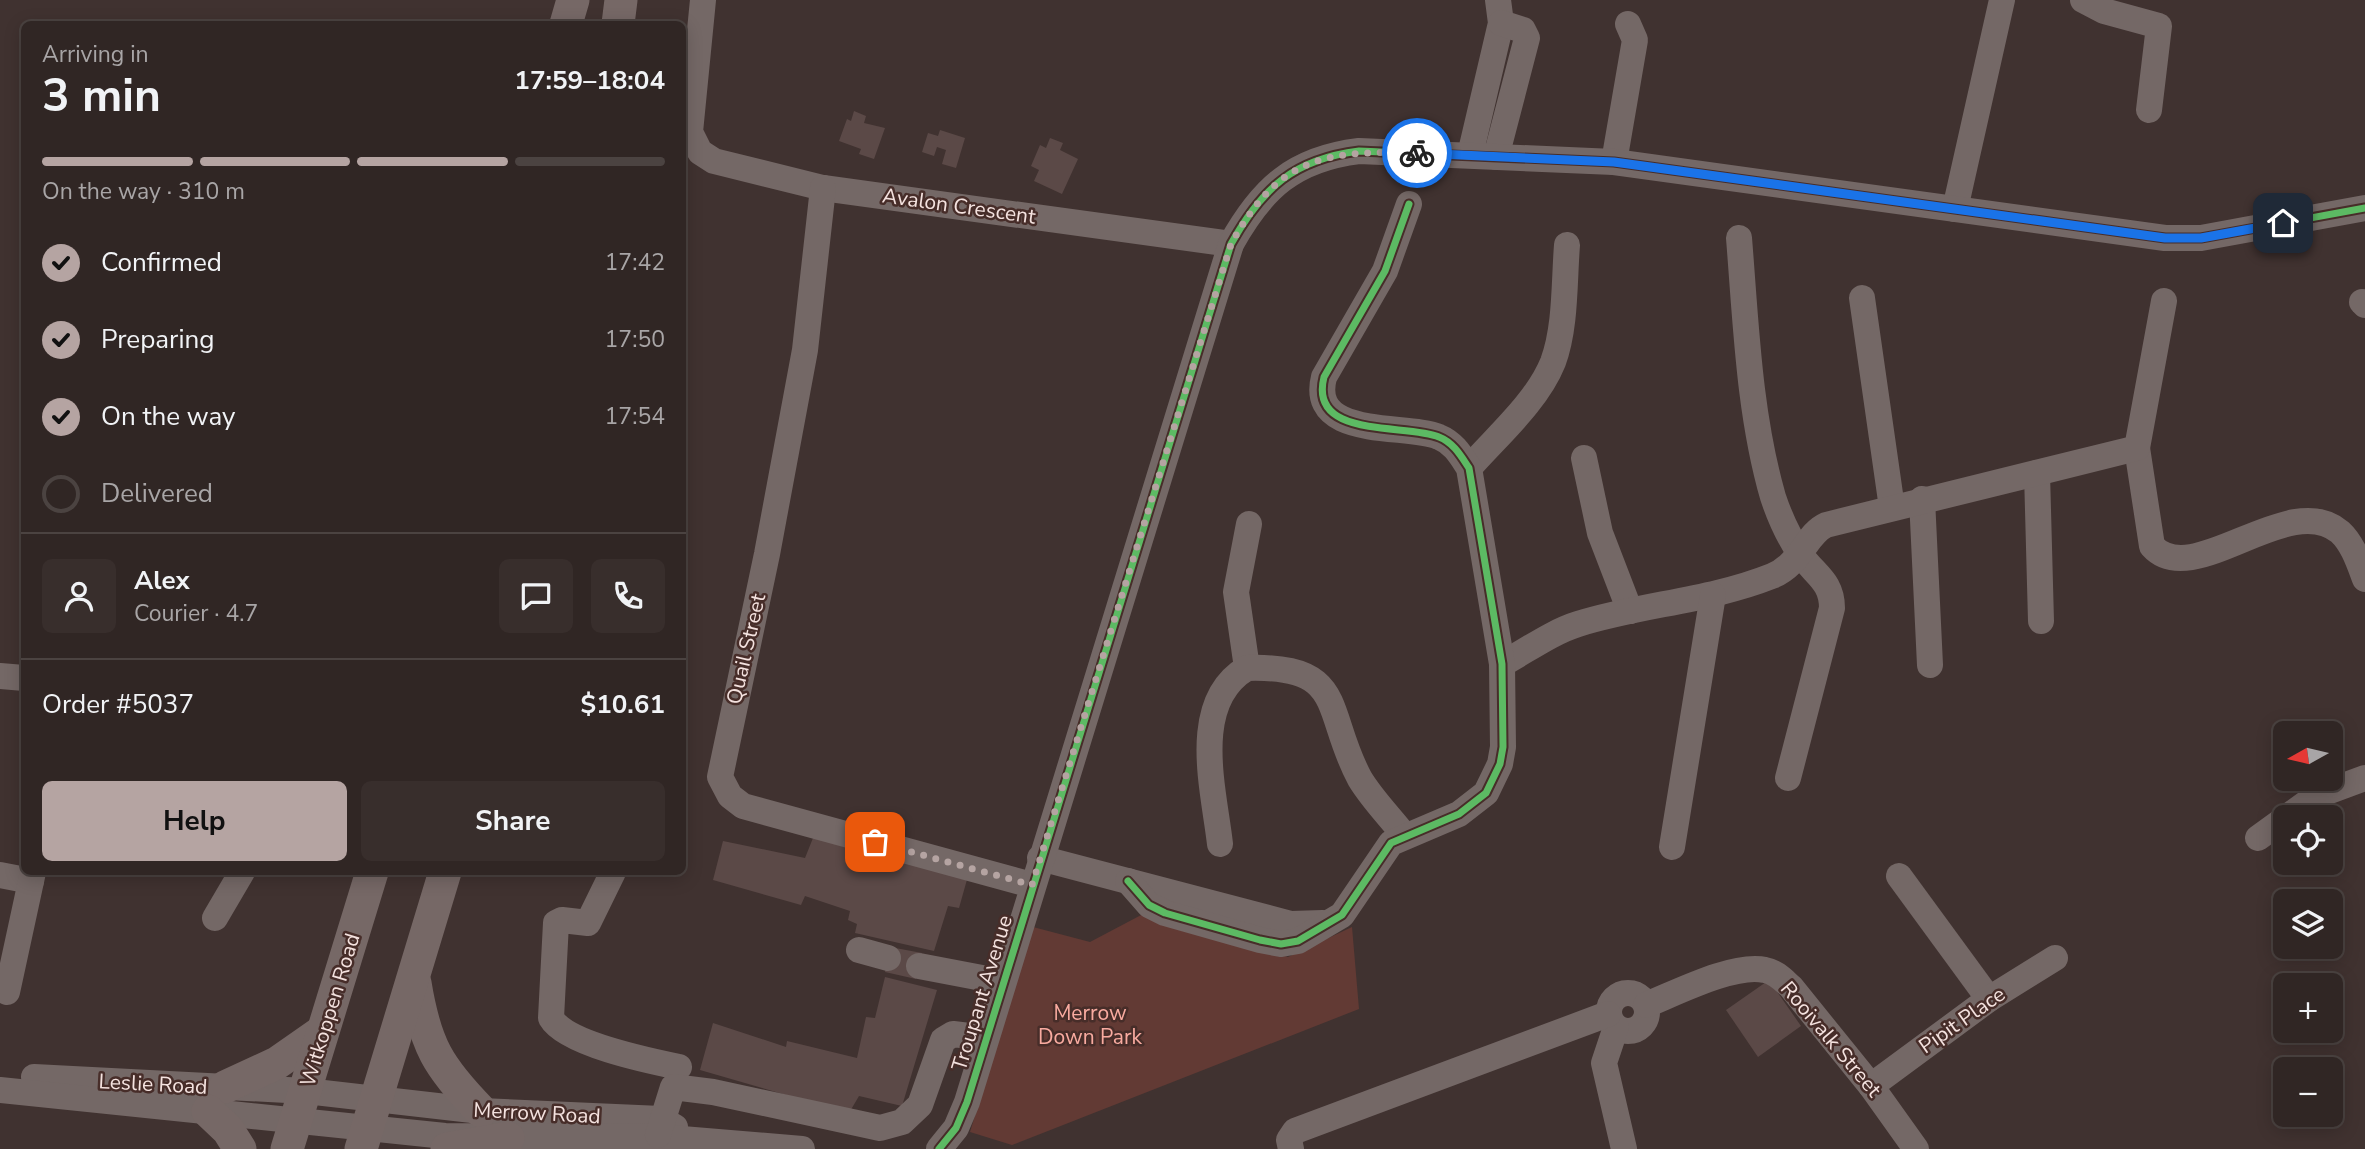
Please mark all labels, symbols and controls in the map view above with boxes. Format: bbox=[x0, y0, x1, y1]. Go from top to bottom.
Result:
text: Arriving in bbox=[42, 39, 149, 70]
text: 17:59–18:04 bbox=[514, 63, 665, 98]
text: 3 min bbox=[42, 64, 161, 127]
courier bbox=[1382, 118, 1452, 188]
icon: bike bbox=[1398, 134, 1436, 172]
text: On the way · 310 m bbox=[42, 176, 245, 207]
street label: Avalon Crescent bbox=[881, 181, 1038, 231]
pin bbox=[2253, 193, 2313, 253]
icon: home bbox=[2264, 204, 2302, 242]
icon: check bbox=[42, 244, 80, 282]
text: Confirmed bbox=[101, 245, 222, 280]
text: 17:42 bbox=[605, 247, 665, 278]
icon: check bbox=[42, 321, 80, 359]
text: Preparing bbox=[101, 322, 214, 357]
text: 17:50 bbox=[605, 324, 665, 355]
icon: check bbox=[42, 398, 80, 436]
text: On the way bbox=[101, 399, 235, 434]
text: 17:54 bbox=[605, 401, 665, 432]
text: Delivered bbox=[101, 476, 213, 511]
button: person bbox=[42, 559, 116, 633]
button: chat bbox=[499, 559, 573, 633]
button: phone bbox=[591, 559, 665, 633]
text: Alex bbox=[134, 563, 190, 598]
street label: Quail Street bbox=[720, 590, 772, 707]
text: Courier · 4.7 bbox=[134, 598, 258, 629]
text: Order #5037 bbox=[42, 687, 194, 722]
text: $10.61 bbox=[581, 687, 665, 722]
north arrow bbox=[2273, 721, 2343, 791]
map controls bbox=[2273, 721, 2343, 1127]
button: Help bbox=[42, 781, 347, 861]
button: Share bbox=[361, 781, 665, 861]
button: locate bbox=[2273, 805, 2343, 875]
pin bbox=[845, 812, 905, 872]
icon: bag bbox=[856, 823, 894, 861]
button: layers bbox=[2273, 889, 2343, 959]
street label: Troupant Avenue bbox=[945, 912, 1019, 1074]
street label: Witkoppen Road bbox=[293, 930, 367, 1090]
button: + bbox=[2273, 973, 2343, 1043]
street label: Rooivalk Street bbox=[1774, 975, 1888, 1103]
street label: Pipit Place bbox=[1913, 980, 2011, 1060]
park label: Merrow Down Park bbox=[1038, 999, 1143, 1051]
button: − bbox=[2273, 1057, 2343, 1127]
street label: Leslie Road bbox=[98, 1067, 208, 1101]
street label: Merrow Road bbox=[473, 1096, 601, 1130]

